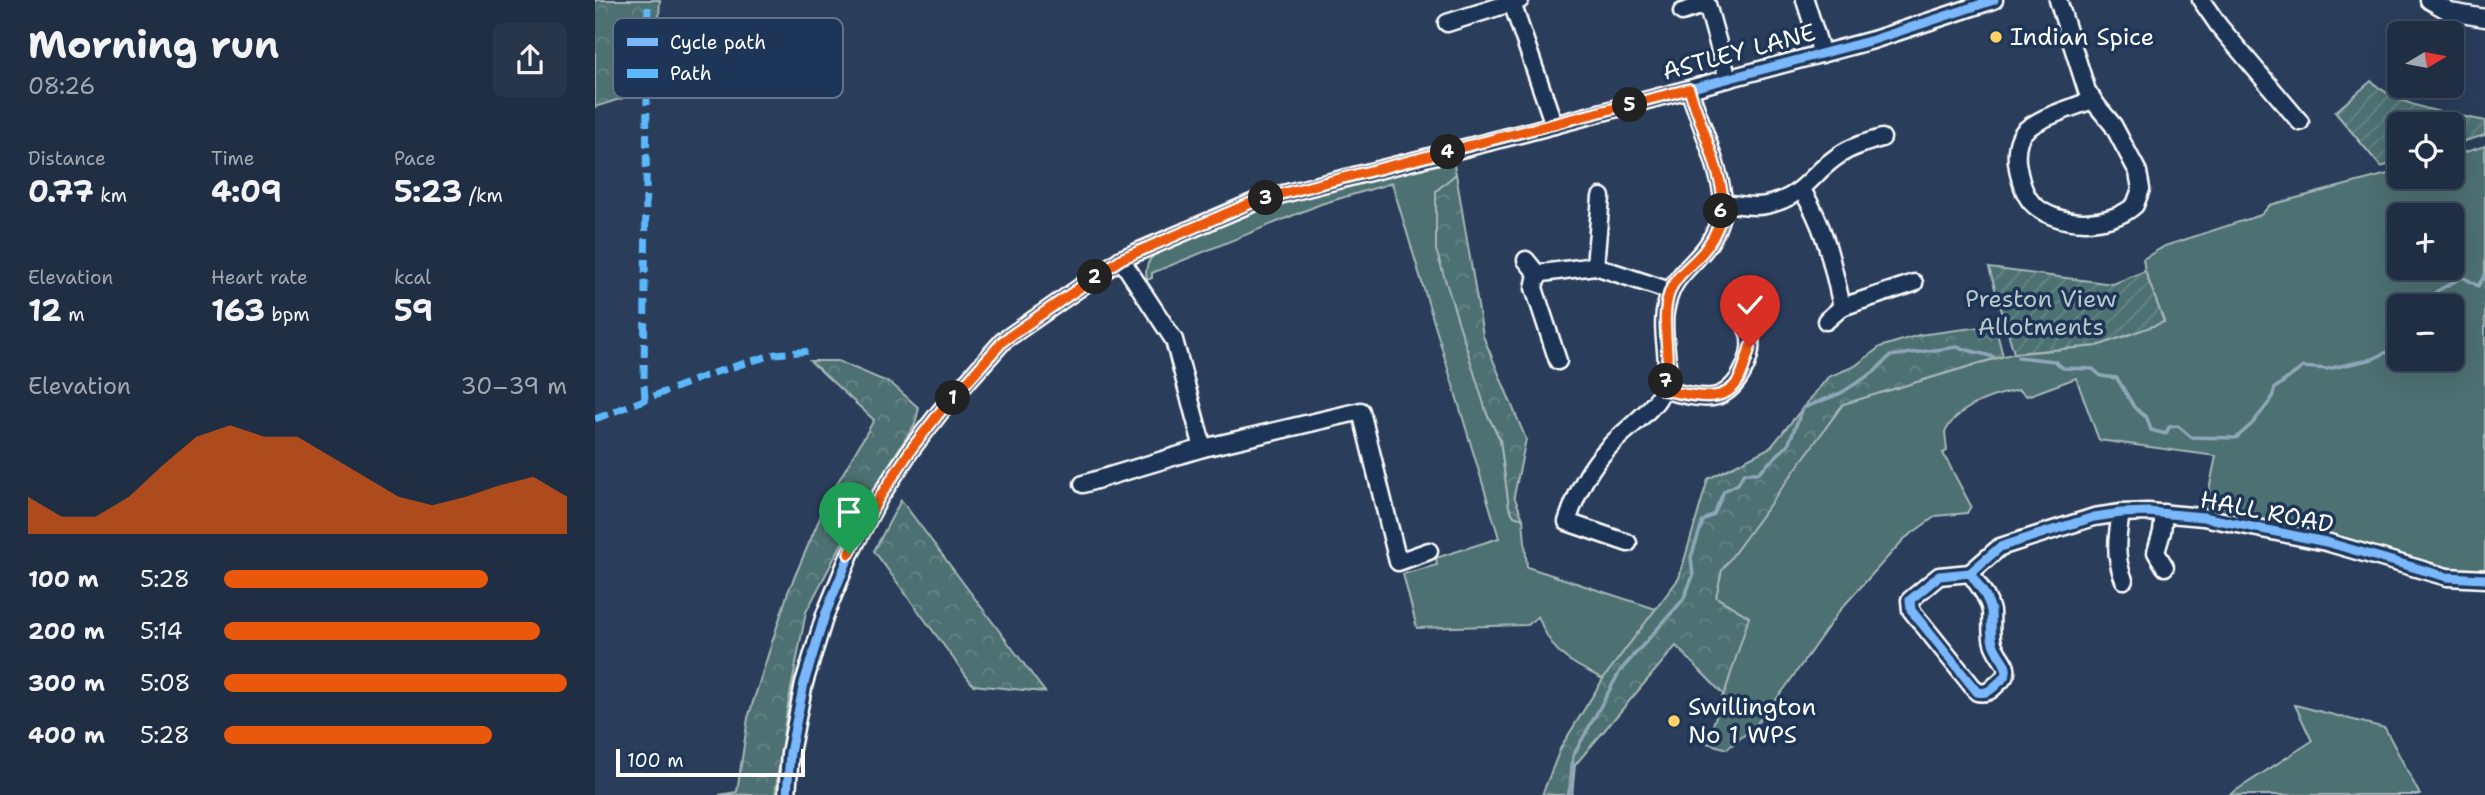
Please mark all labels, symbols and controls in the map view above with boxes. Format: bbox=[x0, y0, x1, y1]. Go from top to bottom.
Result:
street label: ASTLEY LANE bbox=[1659, 16, 1819, 88]
legend bbox=[613, 18, 843, 98]
text: Morning run bbox=[28, 19, 279, 70]
place label: Indian Spice bbox=[2010, 21, 2154, 53]
north arrow bbox=[2387, 21, 2464, 98]
map controls bbox=[2387, 21, 2464, 371]
button: share bbox=[493, 23, 567, 97]
marker: Indian Spice bbox=[1988, 29, 2004, 45]
text: Cycle path bbox=[670, 30, 766, 55]
text: Path bbox=[670, 61, 712, 86]
text: 08:26 bbox=[28, 71, 95, 101]
pin: 5 bbox=[1613, 88, 1647, 122]
text: 5 bbox=[1624, 92, 1635, 117]
button: locate bbox=[2387, 112, 2464, 189]
pin: 4 bbox=[1431, 134, 1465, 170]
text: 4 bbox=[1441, 139, 1454, 164]
text: Distance bbox=[28, 146, 106, 171]
text: Time bbox=[211, 146, 255, 171]
text: Pace bbox=[394, 146, 436, 171]
text: 0.77 bbox=[28, 171, 94, 212]
text: 4:09 bbox=[211, 171, 282, 212]
text: 5:23 bbox=[394, 171, 462, 212]
pin: 3 bbox=[1249, 180, 1283, 216]
text: km bbox=[94, 183, 127, 208]
text: /km bbox=[462, 183, 503, 208]
text: 3 bbox=[1259, 185, 1272, 210]
pin: 6 bbox=[1703, 194, 1739, 228]
text: 6 bbox=[1714, 198, 1727, 223]
button: + bbox=[2387, 203, 2464, 280]
pin: 2 bbox=[1077, 260, 1113, 294]
text: 2 bbox=[1088, 264, 1101, 289]
text: Elevation bbox=[28, 265, 113, 290]
text: Heart rate bbox=[211, 265, 308, 290]
text: kcal bbox=[394, 265, 431, 290]
pin bbox=[1720, 275, 1780, 347]
park label: Preston View Allotments bbox=[1965, 283, 2117, 343]
icon: check bbox=[1731, 286, 1769, 324]
text: 12 bbox=[28, 290, 62, 331]
text: 163 bbox=[211, 290, 265, 331]
text: 59 bbox=[394, 290, 433, 331]
button: − bbox=[2387, 294, 2464, 371]
text: m bbox=[62, 302, 85, 327]
text: bpm bbox=[265, 302, 310, 327]
pin: 7 bbox=[1649, 364, 1683, 398]
text: 7 bbox=[1659, 368, 1672, 393]
text: Elevation bbox=[28, 371, 131, 401]
text: 30–39 m bbox=[461, 371, 567, 401]
pin: 1 bbox=[935, 380, 971, 416]
text: 1 bbox=[948, 385, 957, 410]
pin bbox=[819, 482, 879, 554]
street label: HALL ROAD bbox=[2198, 483, 2336, 541]
icon: arrive bbox=[830, 493, 868, 531]
text: 100 m bbox=[28, 564, 99, 594]
text: 5:28 bbox=[140, 564, 190, 594]
text: 200 m bbox=[28, 616, 105, 646]
text: 5:14 bbox=[140, 616, 183, 646]
text: 300 m bbox=[28, 668, 105, 698]
text: 5:08 bbox=[140, 668, 191, 698]
place label: Swillington No 1 WPS bbox=[1688, 691, 1816, 751]
marker: Swillington No 1 WPS bbox=[1666, 713, 1682, 729]
text: 400 m bbox=[28, 720, 105, 750]
text: 5:28 bbox=[140, 720, 190, 750]
scale bar bbox=[616, 746, 805, 778]
text: 100 m bbox=[627, 748, 684, 773]

